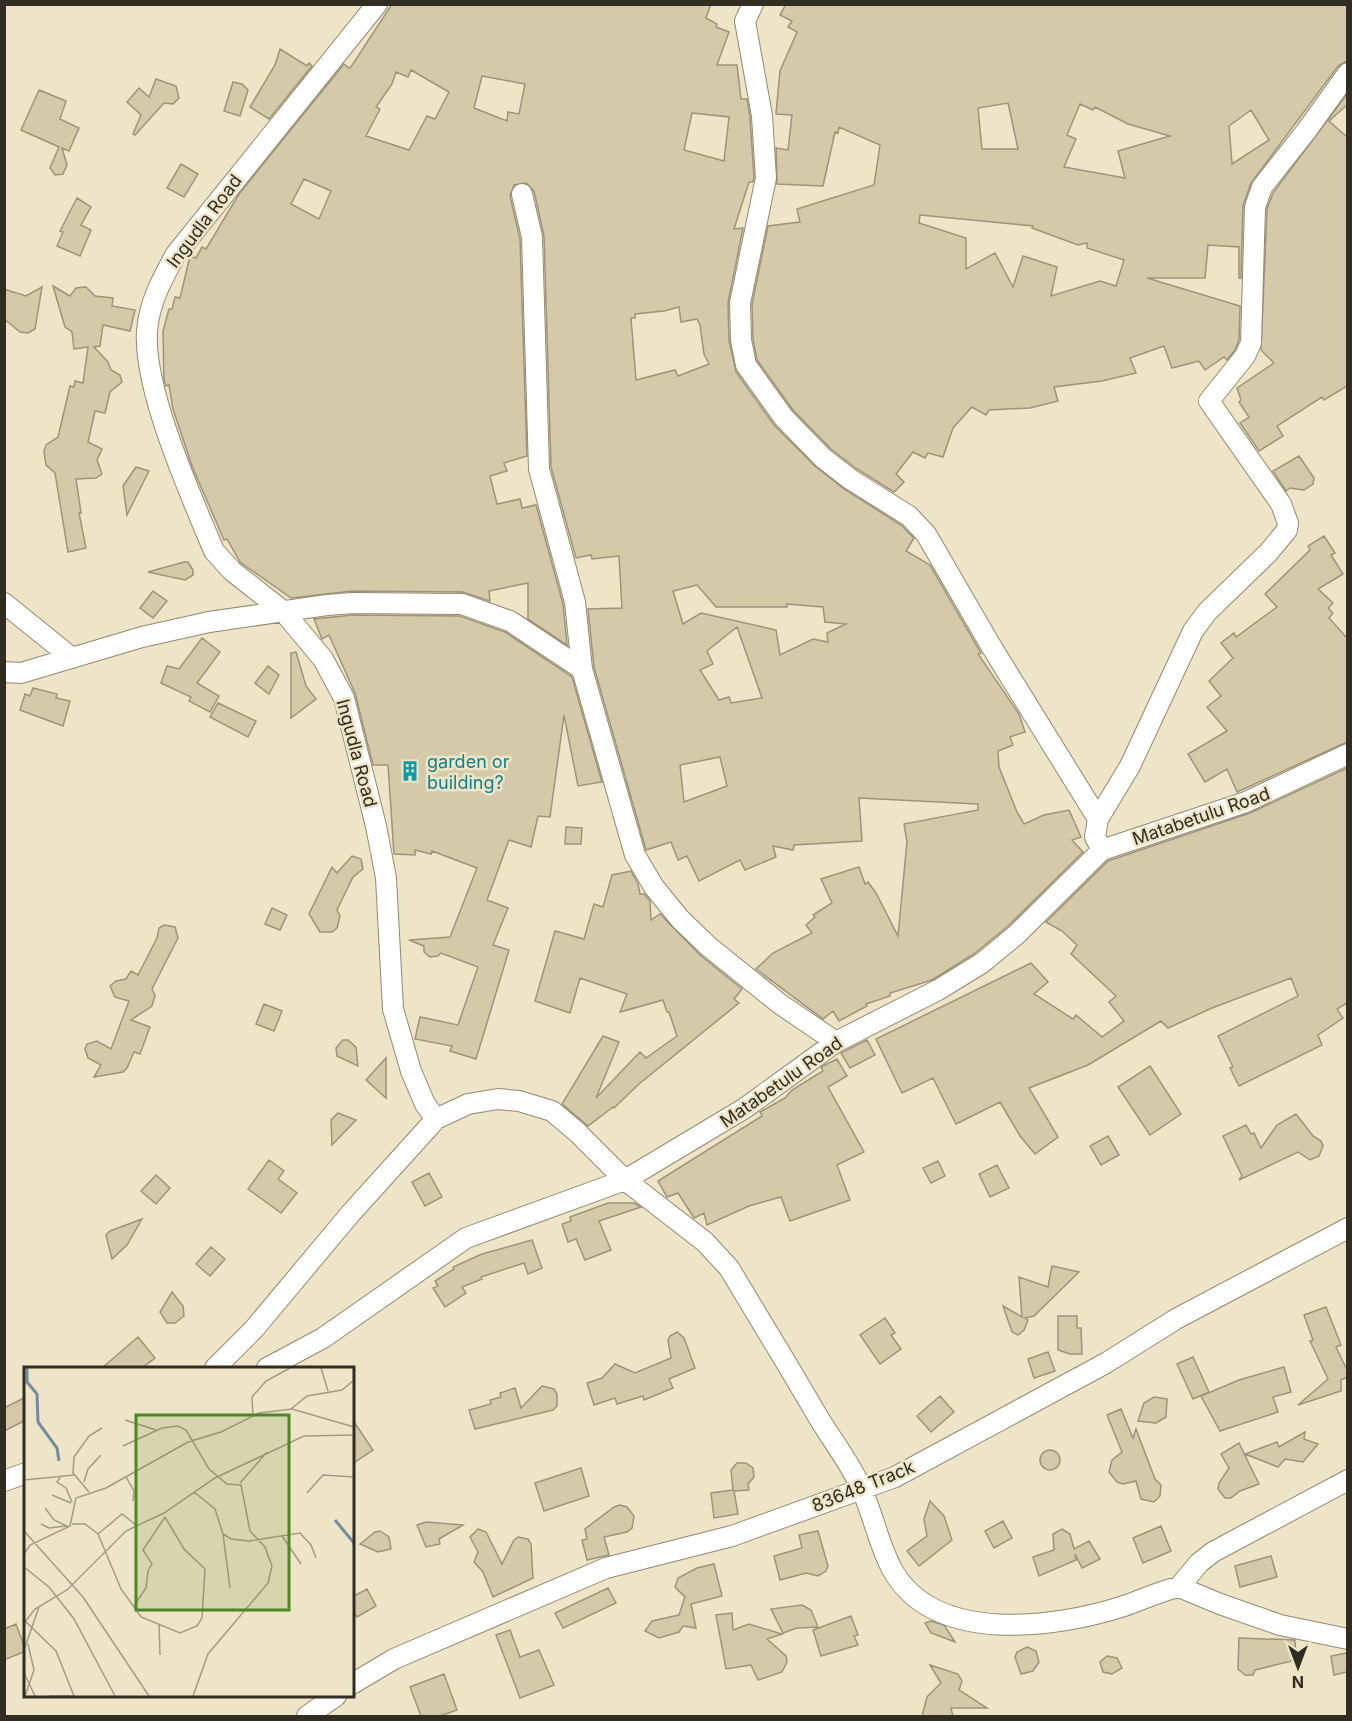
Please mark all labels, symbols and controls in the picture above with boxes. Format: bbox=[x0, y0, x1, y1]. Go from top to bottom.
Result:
street label: Ingudla Road bbox=[162, 170, 246, 272]
street label: Ingudla Road bbox=[332, 697, 382, 809]
place label: garden or building? bbox=[427, 751, 510, 793]
building icon: garden or building? bbox=[398, 759, 422, 783]
street label: Matabetulu Road bbox=[1130, 783, 1272, 849]
street label: Matabetulu Road bbox=[716, 1032, 846, 1132]
inset map bbox=[24, 1367, 354, 1697]
street label: 83648 Track bbox=[809, 1456, 918, 1516]
north arrow bbox=[1268, 1637, 1328, 1697]
text: N bbox=[1292, 1672, 1304, 1692]

